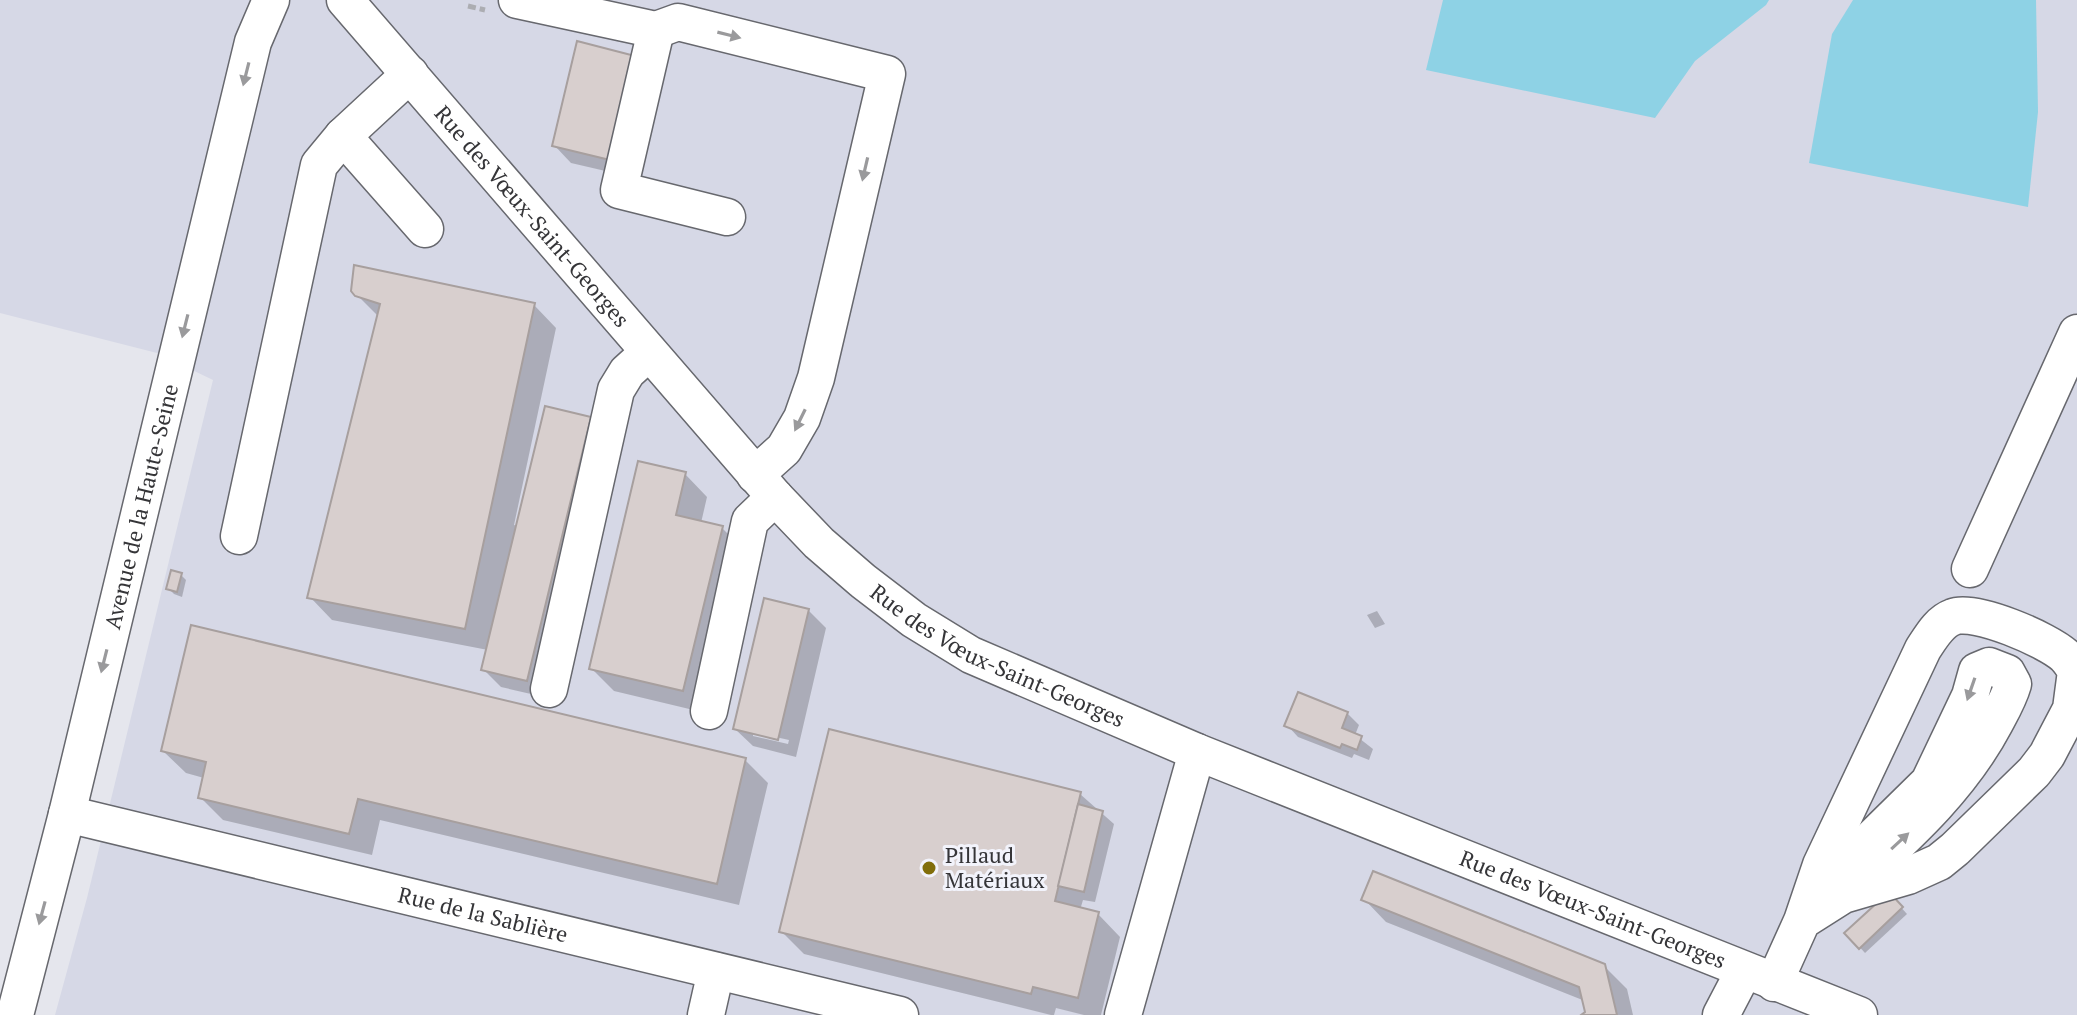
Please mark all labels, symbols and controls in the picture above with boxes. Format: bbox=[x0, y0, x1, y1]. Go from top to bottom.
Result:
one-way arrow bbox=[717, 29, 742, 42]
one-way arrow bbox=[239, 61, 251, 86]
street label: Rue des Vœux-Saint-Georges bbox=[429, 99, 636, 333]
one-way arrow bbox=[858, 156, 870, 181]
one-way arrow bbox=[178, 314, 191, 339]
street label: Avenue de la Haute-Seine bbox=[97, 381, 184, 632]
one-way arrow bbox=[793, 409, 807, 432]
street label: Rue des Vœux-Saint-Georges bbox=[865, 577, 1129, 733]
one-way arrow bbox=[98, 648, 110, 673]
one-way arrow bbox=[1965, 677, 1977, 701]
one-way arrow bbox=[1890, 833, 1909, 851]
place label: Pillaud Matériaux bbox=[945, 840, 1045, 894]
street label: Rue des Vœux-Saint-Georges bbox=[1456, 843, 1730, 975]
marker: Pillaud Matériaux bbox=[920, 859, 938, 877]
street label: Rue de la Sablière bbox=[395, 879, 571, 948]
one-way arrow bbox=[35, 901, 47, 926]

